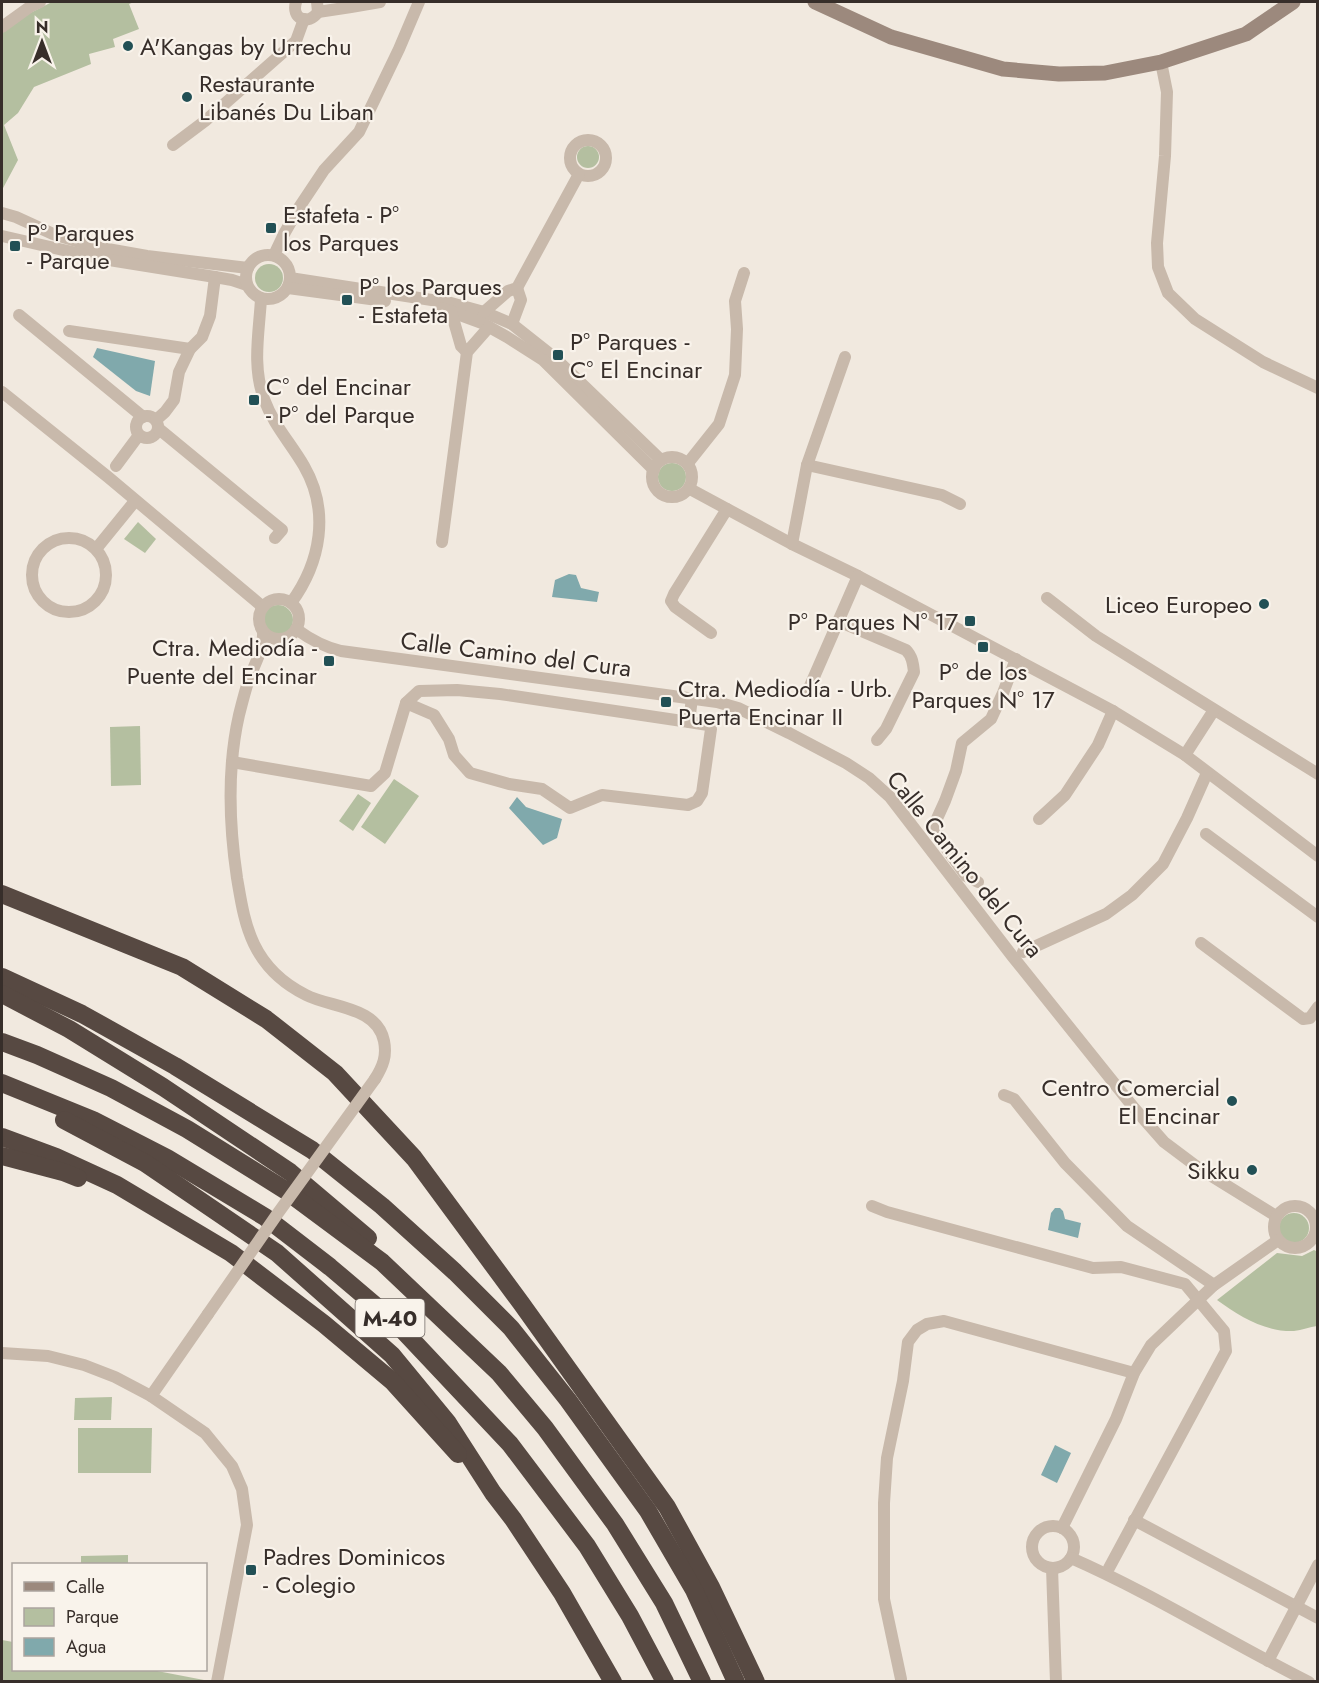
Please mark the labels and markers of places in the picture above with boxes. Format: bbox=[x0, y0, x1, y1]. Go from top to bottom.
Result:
place label: A'Kangas by Urrechu bbox=[140, 29, 352, 64]
marker: A'Kangas by Urrechu bbox=[121, 39, 135, 53]
place label: Restaurante Libanés Du Liban bbox=[199, 66, 374, 129]
marker: Restaurante Libanés Du Liban bbox=[180, 90, 194, 104]
place label: Estafeta - Pº los Parques bbox=[283, 197, 399, 260]
place label: Pº Parques - Parque bbox=[27, 215, 134, 278]
marker: Estafeta - Pº los Parques bbox=[264, 221, 278, 235]
marker: Pº Parques - Parque bbox=[8, 239, 22, 253]
place label: Pº los Parques - Estafeta bbox=[359, 269, 502, 332]
marker: Pº los Parques - Estafeta bbox=[340, 293, 354, 307]
place label: Pº Parques - Cº El Encinar bbox=[570, 324, 703, 387]
marker: Pº Parques - Cº El Encinar bbox=[551, 348, 565, 362]
place label: Cº del Encinar - Pº del Parque bbox=[266, 369, 415, 432]
marker: Cº del Encinar - Pº del Parque bbox=[247, 393, 261, 407]
place label: Liceo Europeo bbox=[1105, 587, 1252, 622]
marker: Liceo Europeo bbox=[1257, 597, 1271, 611]
place label: Pº Parques Nº 17 bbox=[788, 604, 958, 639]
marker: Pº Parques Nº 17 bbox=[963, 614, 977, 628]
place label: Ctra. Mediodía - Puente del Encinar bbox=[127, 630, 318, 693]
marker: Pº de los Parques Nº 17 bbox=[976, 640, 990, 654]
marker: Ctra. Mediodía - Puente del Encinar bbox=[322, 654, 336, 668]
place label: Pº de los Parques Nº 17 bbox=[911, 654, 1055, 717]
place label: Ctra. Mediodía - Urb. Puerta Encinar II bbox=[678, 671, 893, 734]
marker: Ctra. Mediodía - Urb. Puerta Encinar II bbox=[659, 695, 673, 709]
place label: Centro Comercial El Encinar bbox=[1041, 1070, 1221, 1133]
marker: Centro Comercial El Encinar bbox=[1225, 1094, 1239, 1108]
place label: Sikku bbox=[1187, 1153, 1240, 1188]
marker: Sikku bbox=[1245, 1163, 1259, 1177]
place label: Padres Dominicos - Colegio bbox=[263, 1539, 445, 1602]
marker: Padres Dominicos - Colegio bbox=[244, 1563, 258, 1577]

